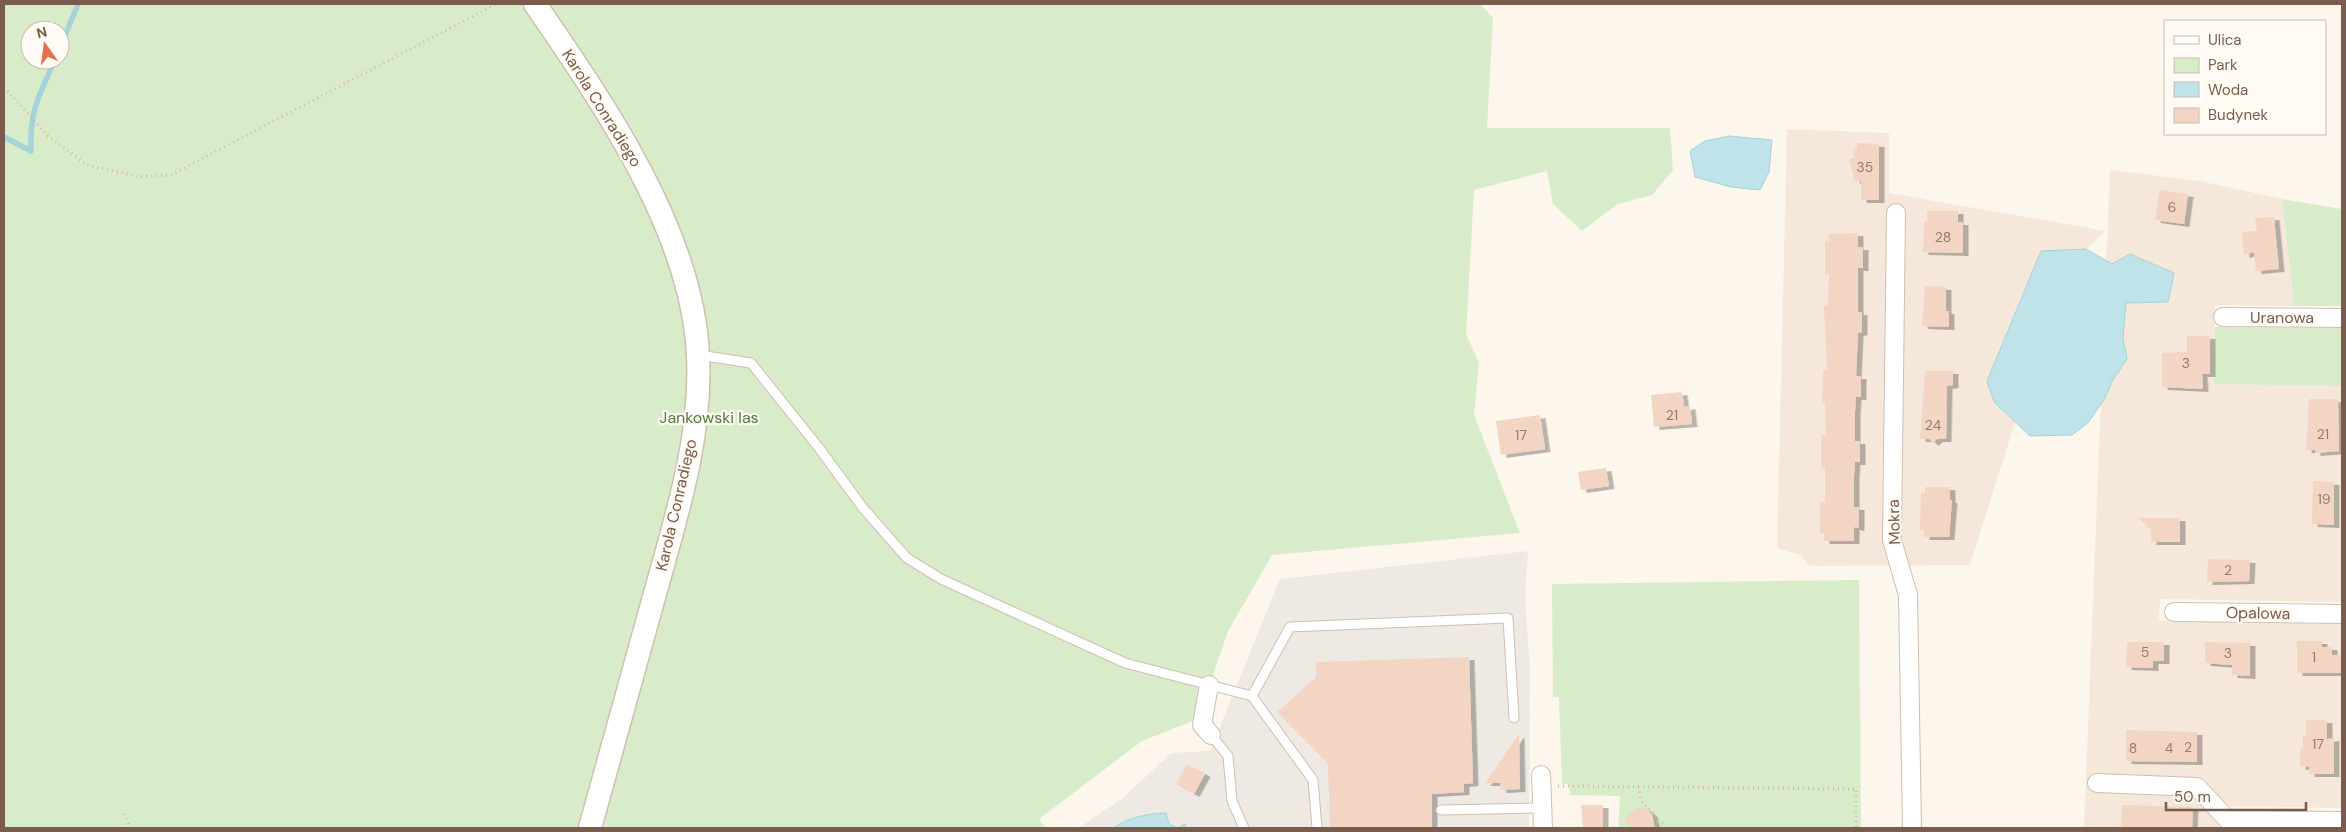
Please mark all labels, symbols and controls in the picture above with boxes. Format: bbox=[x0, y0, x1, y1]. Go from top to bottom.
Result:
north arrow bbox=[20, 20, 70, 70]
legend bbox=[2164, 20, 2326, 135]
text: N bbox=[35, 22, 49, 42]
text: Ulica bbox=[2208, 30, 2242, 50]
street label: Karola Conradiego bbox=[557, 45, 647, 171]
text: Park bbox=[2208, 55, 2238, 75]
text: Woda bbox=[2208, 80, 2248, 100]
text: Budynek bbox=[2208, 105, 2269, 125]
house number: 35 bbox=[1857, 158, 1873, 176]
house number: 6 bbox=[2168, 198, 2176, 216]
house number: 28 bbox=[1935, 228, 1951, 246]
street label: Uranowa bbox=[2250, 307, 2314, 328]
house number: 3 bbox=[2182, 354, 2190, 372]
house number: 21 bbox=[1666, 406, 1678, 424]
park label: Jankowski las bbox=[659, 407, 759, 428]
house number: 24 bbox=[1925, 416, 1942, 434]
house number: 21 bbox=[2317, 425, 2329, 443]
house number: 17 bbox=[1515, 426, 1527, 444]
street label: Karola Conradiego bbox=[651, 437, 701, 573]
house number: 19 bbox=[2317, 490, 2331, 508]
street label: Mokra bbox=[1883, 499, 1905, 545]
house number: 2 bbox=[2224, 561, 2232, 579]
street label: Opalowa bbox=[2226, 602, 2290, 624]
house number: 5 bbox=[2141, 643, 2149, 661]
house number: 3 bbox=[2224, 644, 2232, 662]
house number: 1 bbox=[2312, 648, 2316, 666]
house number: 17 bbox=[2312, 735, 2324, 753]
house number: 2 bbox=[2184, 738, 2192, 756]
house number: 8 bbox=[2129, 739, 2137, 757]
house number: 4 bbox=[2165, 739, 2174, 757]
scale bar bbox=[2166, 780, 2306, 812]
text: 50 m bbox=[2174, 787, 2211, 807]

